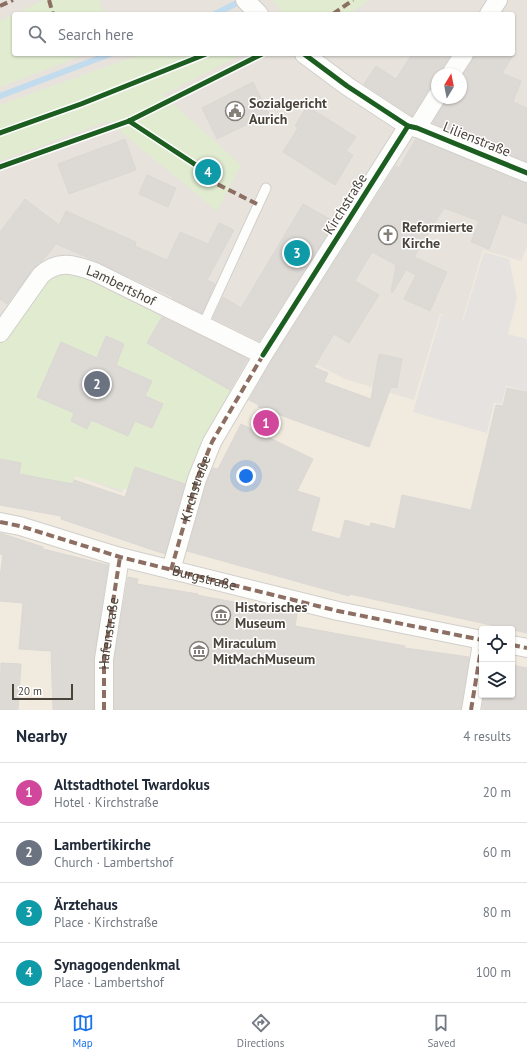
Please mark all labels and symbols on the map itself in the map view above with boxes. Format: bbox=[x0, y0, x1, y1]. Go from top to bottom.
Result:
north arrow bbox=[431, 68, 467, 104]
place label: Sozialgericht Aurich bbox=[249, 94, 327, 128]
public building icon: Sozialgericht Aurich bbox=[224, 100, 246, 122]
street label: Lilienstraße bbox=[441, 117, 513, 161]
pin: 4 bbox=[195, 157, 221, 187]
street label: Kirchstraße bbox=[319, 170, 371, 238]
place label: Reformierte Kirche bbox=[402, 218, 473, 252]
church icon: Reformierte Kirche bbox=[377, 224, 399, 246]
pin: 3 bbox=[284, 238, 310, 268]
street label: Lambertshof bbox=[84, 261, 160, 310]
pin: 2 bbox=[84, 369, 110, 399]
pin: 1 bbox=[253, 408, 279, 438]
street label: Kirchstraße bbox=[176, 453, 215, 524]
your location bbox=[236, 466, 256, 486]
street label: Burgstraße bbox=[170, 561, 238, 595]
street label: Hafenstraße bbox=[95, 596, 123, 670]
place label: Historisches Museum bbox=[235, 598, 308, 632]
museum icon: Historisches Museum bbox=[210, 604, 232, 626]
place label: Miraculum MitMachMuseum bbox=[213, 634, 315, 668]
museum icon: Miraculum MitMachMuseum bbox=[188, 640, 210, 662]
scale bar bbox=[12, 682, 73, 701]

